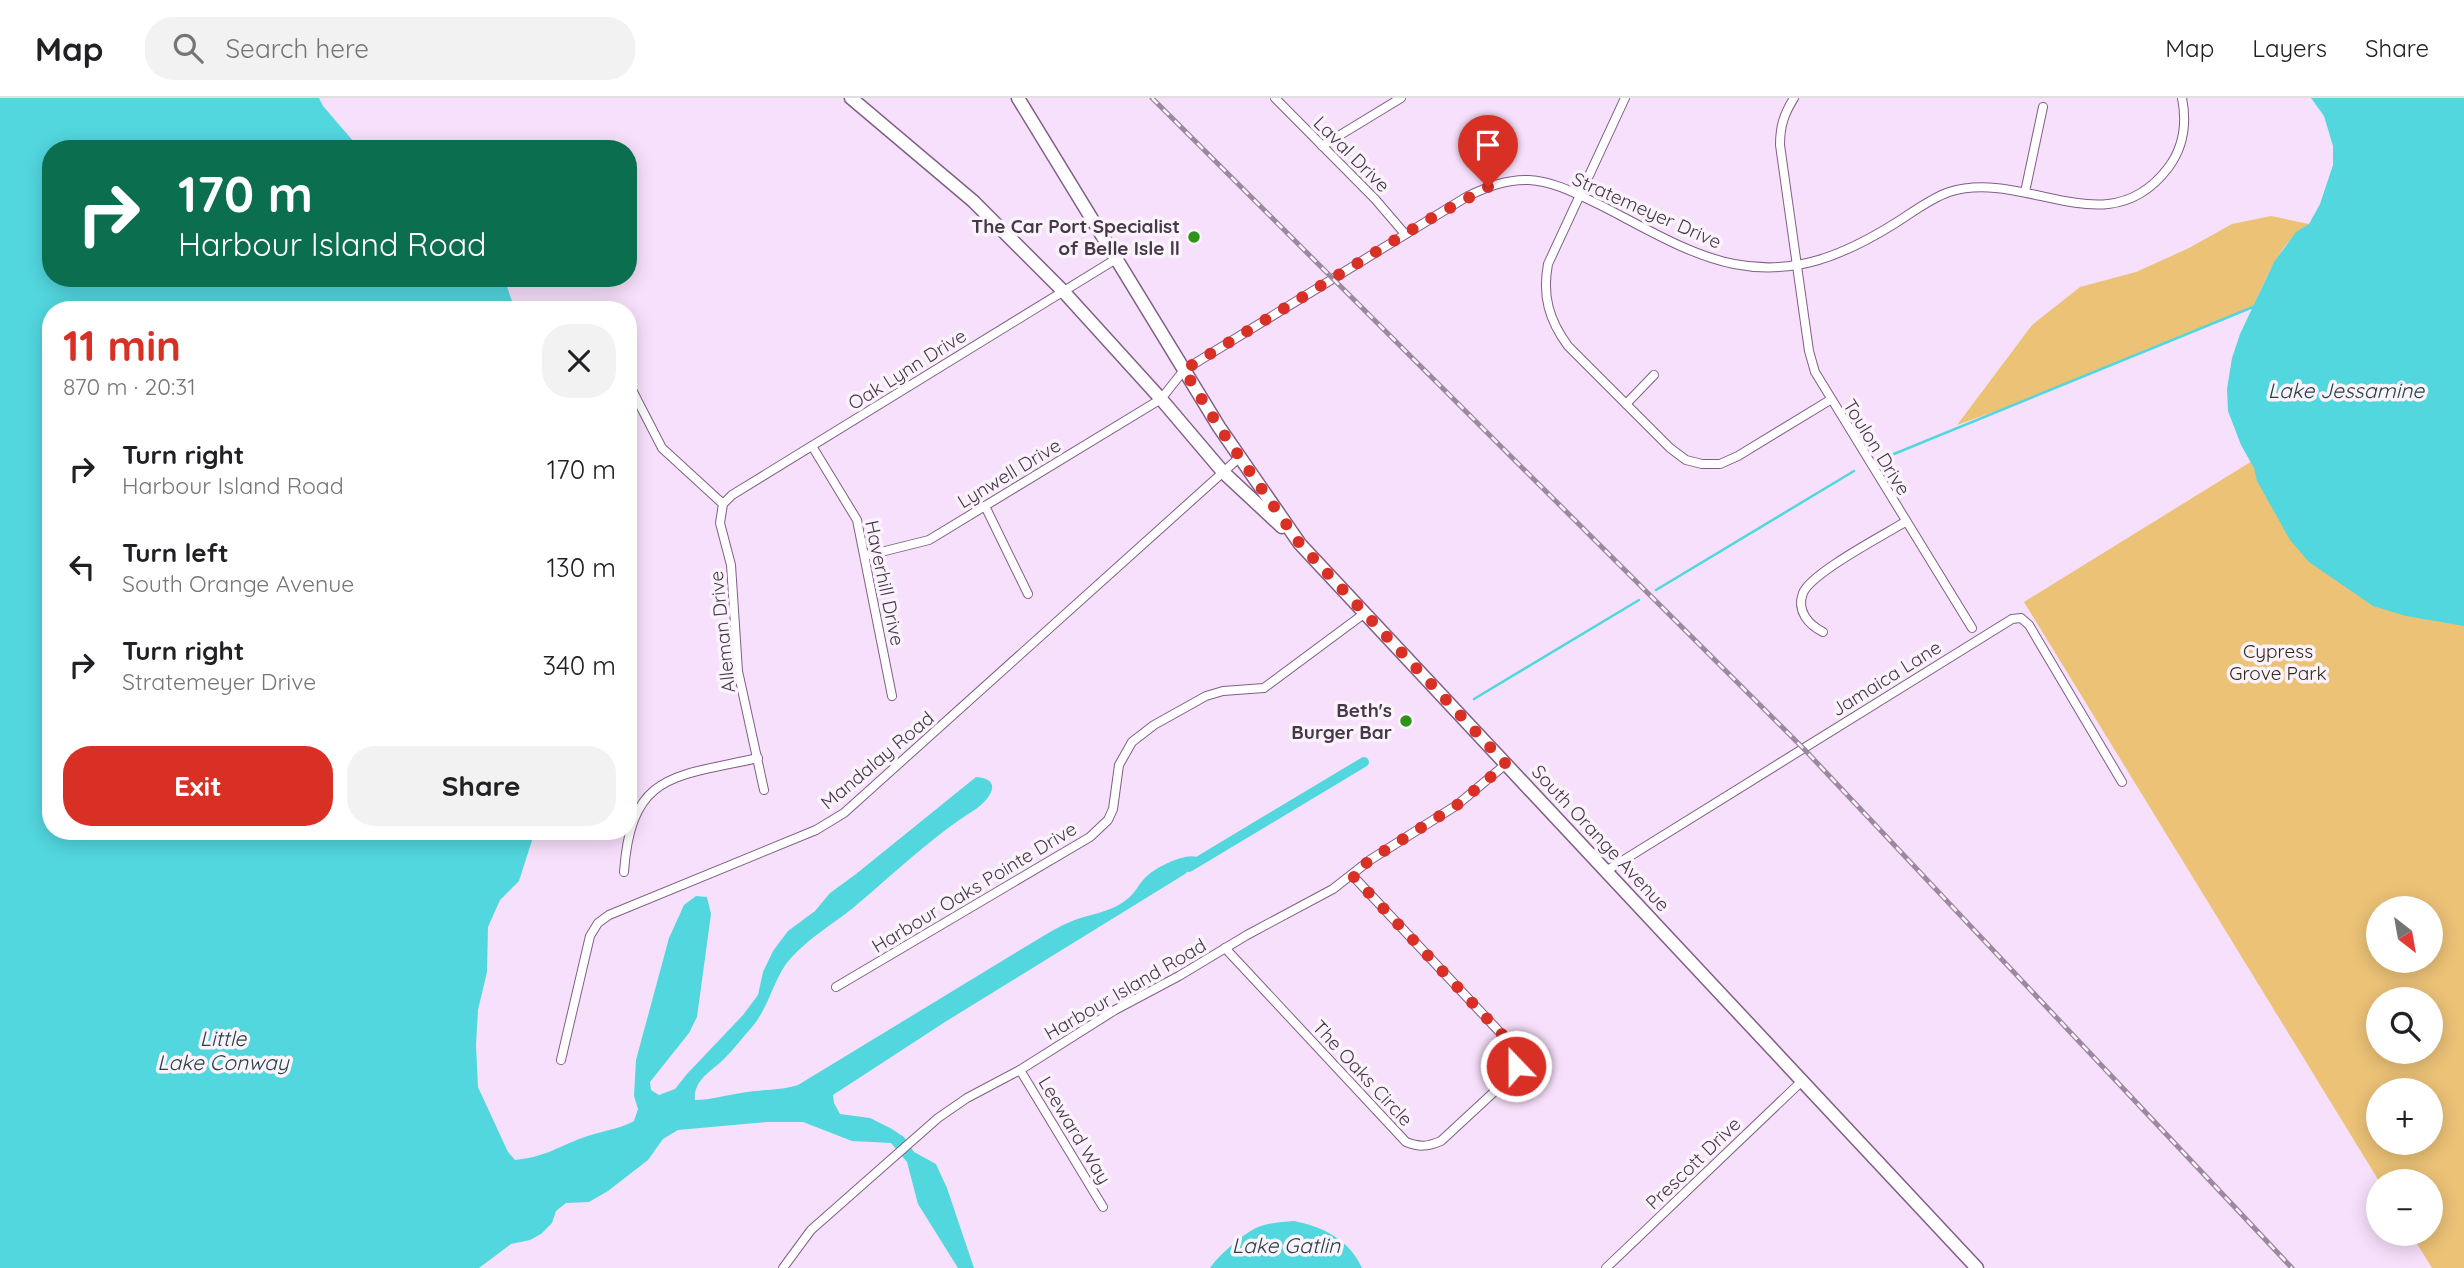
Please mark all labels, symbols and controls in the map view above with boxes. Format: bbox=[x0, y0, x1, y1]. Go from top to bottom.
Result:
search box bbox=[145, 17, 635, 80]
text: Map bbox=[35, 28, 103, 69]
icon: search bbox=[169, 29, 207, 67]
text: Search here bbox=[225, 32, 369, 65]
text: Map bbox=[2165, 33, 2214, 63]
text: Layers bbox=[2252, 33, 2327, 63]
text: Share bbox=[2365, 33, 2429, 63]
street label: Laval Drive bbox=[1309, 111, 1395, 197]
pin bbox=[1458, 115, 1518, 187]
icon: arrive bbox=[1469, 126, 1507, 164]
text: 170 m bbox=[178, 163, 313, 224]
street label: Stratemeyer Drive bbox=[1569, 166, 1725, 254]
icon: right bbox=[63, 168, 154, 259]
place label: The Car Port Specialist of Belle Isle ll bbox=[971, 214, 1180, 260]
text: Harbour Island Road bbox=[178, 224, 487, 264]
marker: The Car Port Specialist of Belle Isle ll bbox=[1186, 229, 1202, 245]
text: 11 min bbox=[63, 319, 181, 372]
street label: Oak Lynn Drive bbox=[843, 323, 971, 415]
button: close bbox=[542, 324, 616, 398]
text: 870 m · 20:31 bbox=[63, 372, 196, 401]
water label: Lake Jessamine bbox=[2268, 377, 2425, 403]
street label: Toulon Drive bbox=[1838, 394, 1916, 500]
street label: Lynwell Drive bbox=[953, 433, 1065, 513]
text: Turn right bbox=[122, 438, 244, 471]
icon: right bbox=[63, 450, 101, 488]
text: 170 m bbox=[547, 453, 616, 486]
text: Harbour Island Road bbox=[122, 471, 344, 500]
street label: Haverhill Drive bbox=[860, 518, 910, 648]
text: Turn left bbox=[122, 536, 229, 569]
icon: left bbox=[63, 548, 101, 586]
text: 130 m bbox=[546, 551, 616, 584]
text: South Orange Avenue bbox=[122, 569, 354, 598]
street label: Alleman Drive bbox=[704, 570, 740, 694]
text: Turn right bbox=[122, 634, 244, 667]
street label: Jamaica Lane bbox=[1827, 635, 1945, 721]
park label: Cypress Grove Park bbox=[2229, 639, 2327, 685]
icon: right bbox=[63, 646, 101, 684]
text: 340 m bbox=[542, 649, 616, 682]
text: Stratemeyer Drive bbox=[122, 667, 316, 696]
place label: Beth's Burger Bar bbox=[1291, 698, 1392, 744]
street label: Mandalay Road bbox=[816, 706, 938, 814]
marker: Beth's Burger Bar bbox=[1398, 713, 1414, 729]
button: Exit bbox=[63, 746, 333, 826]
button: Share bbox=[347, 746, 616, 826]
street label: South Orange Avenue bbox=[1527, 760, 1675, 916]
street label: Harbour Oaks Pointe Drive bbox=[867, 816, 1081, 958]
north arrow bbox=[2366, 896, 2443, 973]
map controls bbox=[2366, 896, 2443, 1246]
street label: Harbour Island Road bbox=[1040, 933, 1210, 1045]
button: search bbox=[2366, 987, 2443, 1064]
street label: The Oaks Circle bbox=[1308, 1015, 1418, 1131]
water label: Little Lake Conway bbox=[157, 1025, 290, 1075]
position arrow bbox=[1479, 1029, 1553, 1103]
street label: Leeward Way bbox=[1033, 1072, 1117, 1188]
button: + bbox=[2366, 1078, 2443, 1155]
street label: Prescott Drive bbox=[1640, 1112, 1746, 1214]
button: − bbox=[2366, 1169, 2443, 1246]
water label: Lake Gatlin bbox=[1232, 1232, 1341, 1258]

